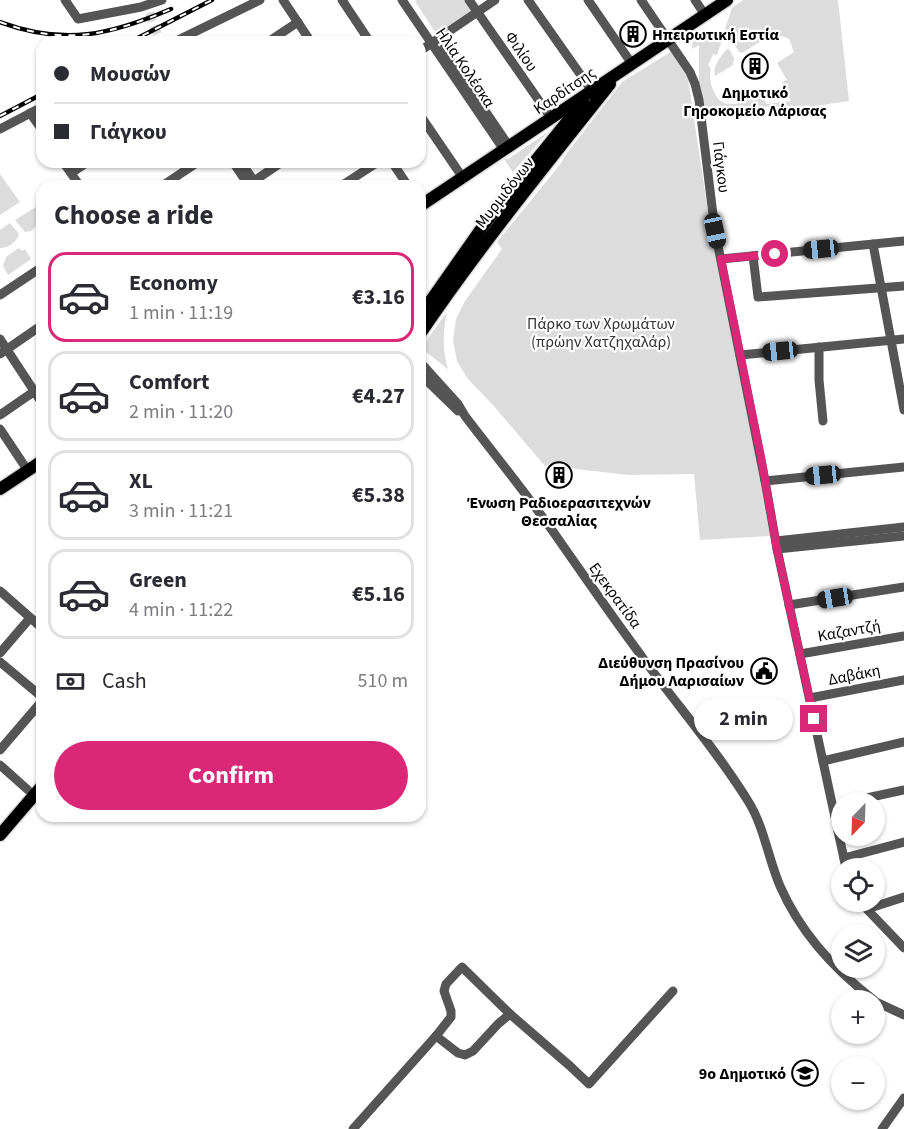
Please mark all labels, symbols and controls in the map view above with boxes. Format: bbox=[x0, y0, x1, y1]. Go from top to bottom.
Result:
building icon: Ηπειρωτική Εστία bbox=[618, 19, 648, 49]
street label: Ηλία Κολέσκα bbox=[430, 23, 500, 112]
place label: Ηπειρωτική Εστία bbox=[652, 24, 780, 46]
street label: Φιλίου bbox=[499, 27, 543, 76]
building icon: Δημοτικό Γηροκομείο Λάρισας bbox=[740, 51, 770, 81]
text: Μουσών bbox=[90, 58, 171, 90]
street label: Καρδίτσης bbox=[529, 62, 600, 120]
place label: Δημοτικό Γηροκομείο Λάρισας bbox=[683, 82, 827, 122]
text: Γιάγκου bbox=[90, 116, 167, 148]
street label: Γιάγκου bbox=[707, 140, 735, 194]
street label: Μυρμιδόνων bbox=[470, 152, 540, 233]
text: Choose a ride bbox=[54, 196, 214, 235]
car bbox=[702, 212, 728, 250]
car bbox=[802, 238, 840, 260]
route start bbox=[761, 240, 788, 267]
text: Economy bbox=[129, 267, 218, 299]
icon: car bbox=[57, 270, 111, 324]
text: €3.16 bbox=[352, 281, 405, 313]
text: 1 min · 11:19 bbox=[129, 299, 233, 327]
park label: Πάρκο των Χρωμάτων (πρώην Χατζηχαλάρ) bbox=[527, 313, 675, 353]
car bbox=[761, 340, 799, 362]
text: Comfort bbox=[129, 366, 210, 398]
icon: car bbox=[57, 369, 111, 423]
text: €4.27 bbox=[352, 380, 405, 412]
text: 2 min · 11:20 bbox=[129, 398, 233, 426]
building icon: Ένωση Ραδιοερασιτεχνών Θεσσαλίας bbox=[544, 460, 574, 490]
car bbox=[804, 464, 842, 486]
text: XL bbox=[129, 465, 153, 497]
icon: car bbox=[57, 468, 111, 522]
text: €5.38 bbox=[352, 479, 405, 511]
place label: Ένωση Ραδιοερασιτεχνών Θεσσαλίας bbox=[466, 492, 651, 532]
text: 3 min · 11:21 bbox=[129, 497, 233, 525]
street label: Εχεκρατίδα bbox=[584, 558, 647, 633]
text: Green bbox=[129, 564, 187, 596]
icon: car bbox=[57, 567, 111, 621]
text: €5.16 bbox=[352, 578, 405, 610]
car bbox=[816, 586, 854, 610]
text: 4 min · 11:22 bbox=[129, 596, 233, 624]
street label: Καζαντζή bbox=[816, 615, 882, 647]
place label: Διεύθυνση Πρασίνου Δήμου Λαρισαίων bbox=[598, 652, 745, 692]
public building icon: Διεύθυνση Πρασίνου Δήμου Λαρισαίων bbox=[749, 656, 779, 686]
street label: Δαβάκη bbox=[826, 659, 882, 691]
icon: cash bbox=[54, 665, 87, 698]
text: Cash bbox=[102, 665, 147, 697]
text: 510 m bbox=[358, 667, 408, 695]
callout: 2 min bbox=[694, 698, 793, 740]
text: 2 min bbox=[719, 705, 768, 733]
route end bbox=[800, 705, 827, 732]
button: Confirm bbox=[54, 741, 408, 810]
north arrow bbox=[831, 792, 885, 846]
map controls bbox=[831, 792, 885, 1110]
button: locate bbox=[831, 858, 885, 912]
button: layers bbox=[831, 924, 885, 978]
button: + bbox=[831, 990, 885, 1044]
button: − bbox=[831, 1056, 885, 1110]
school or university icon: 9ο Δημοτικό bbox=[790, 1058, 820, 1088]
place label: 9ο Δημοτικό bbox=[699, 1063, 786, 1085]

